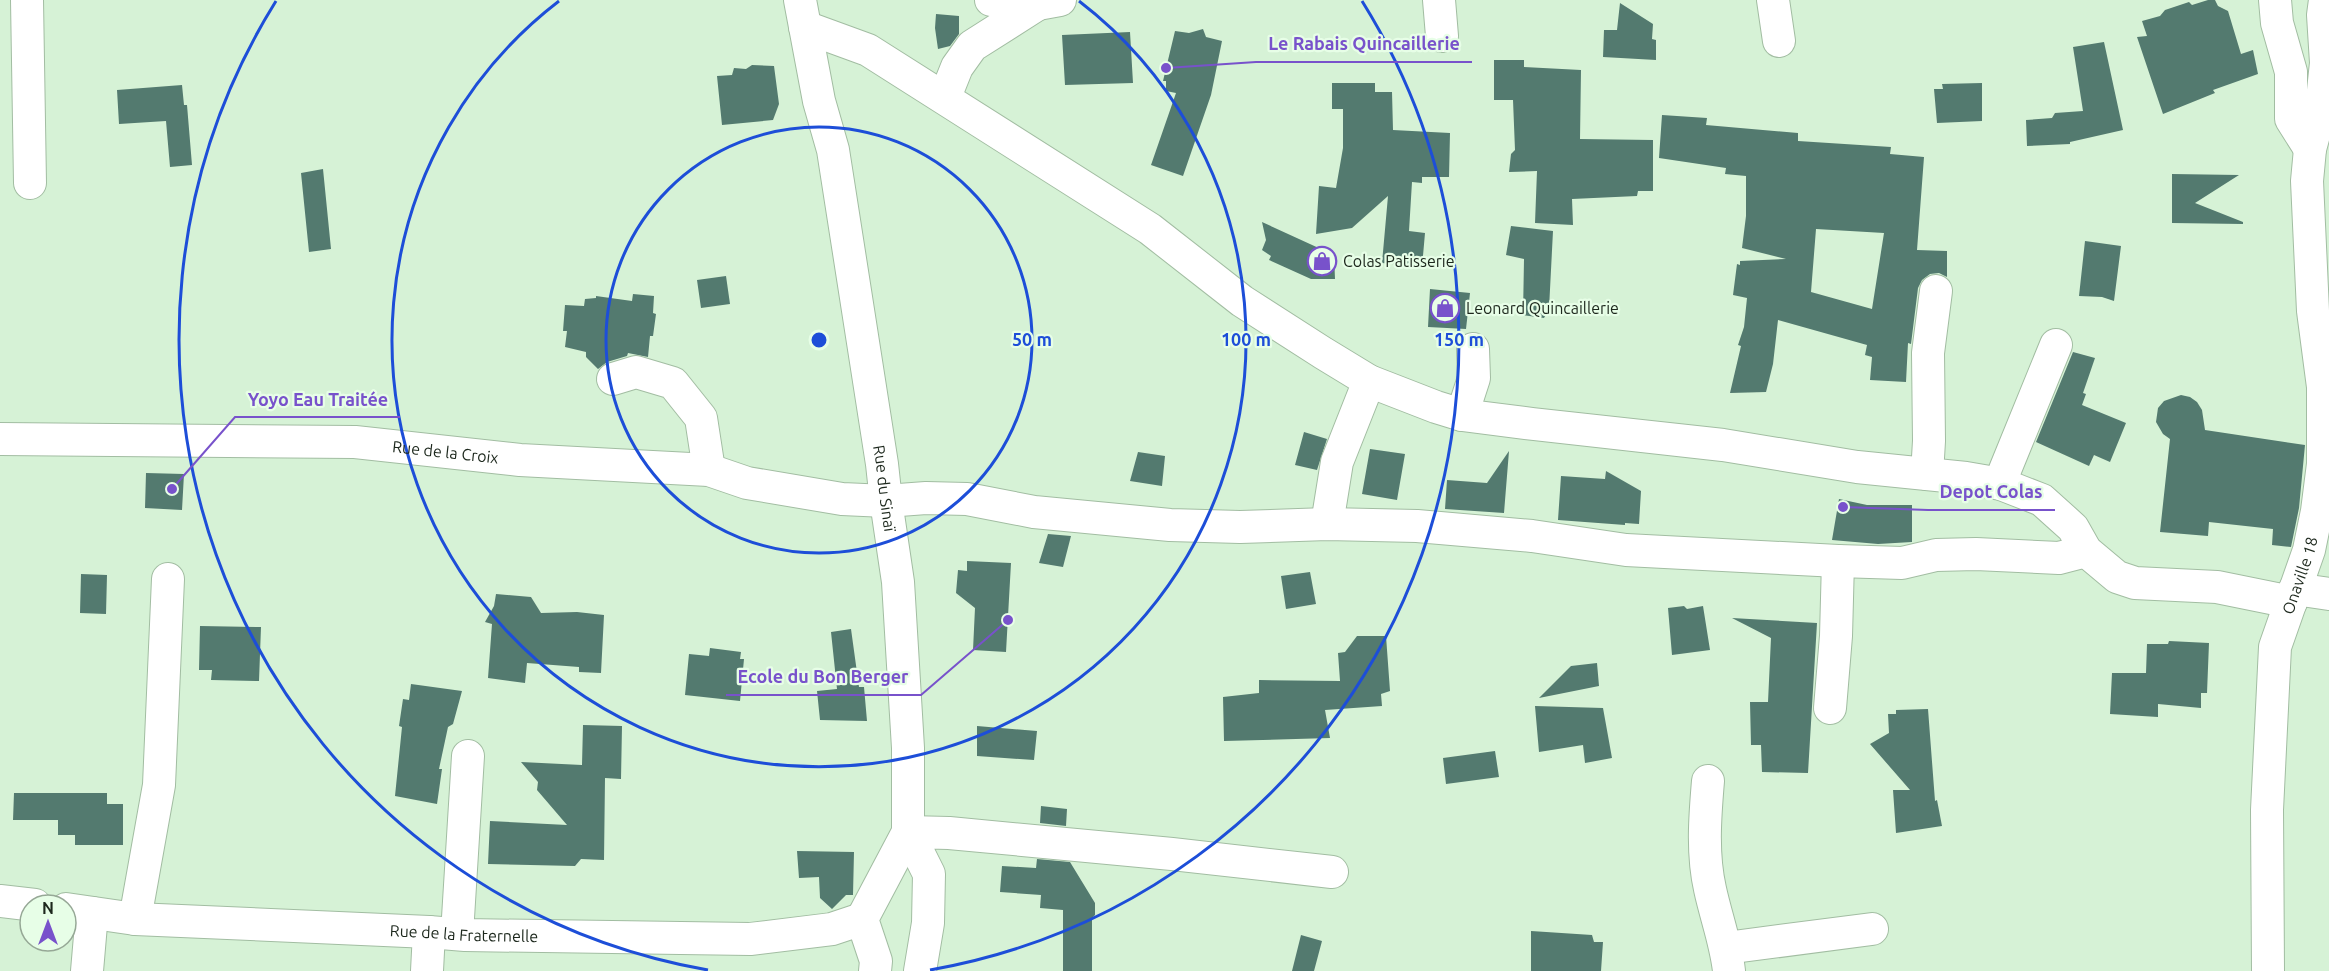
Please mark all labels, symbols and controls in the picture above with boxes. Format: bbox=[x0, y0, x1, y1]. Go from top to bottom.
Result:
callout: Le Rabais Quincaillerie bbox=[1256, 26, 1472, 62]
text: Le Rabais Quincaillerie bbox=[1268, 33, 1460, 53]
shop icon: Colas Patisserie bbox=[1306, 245, 1338, 277]
place label: Colas Patisserie bbox=[1343, 252, 1455, 270]
shop icon: Leonard Quincaillerie bbox=[1429, 292, 1461, 324]
place label: Leonard Quincaillerie bbox=[1466, 299, 1619, 317]
text: 50 m bbox=[1012, 329, 1052, 349]
text: 100 m bbox=[1221, 329, 1271, 349]
text: 150 m bbox=[1434, 329, 1484, 349]
centre of rings bbox=[809, 330, 829, 350]
callout: Yoyo Eau Traitée bbox=[235, 381, 400, 417]
text: Yoyo Eau Traitée bbox=[248, 389, 388, 409]
street label: Rue de la Croix bbox=[391, 437, 500, 467]
street label: Rue du Sinaï bbox=[870, 444, 900, 534]
callout: Depot Colas bbox=[1928, 474, 2055, 510]
text: Depot Colas bbox=[1939, 481, 2043, 501]
street label: Onaville 18 bbox=[2278, 535, 2320, 616]
callout: Ecole du Bon Berger bbox=[726, 659, 921, 695]
text: Ecole du Bon Berger bbox=[737, 666, 909, 686]
north arrow bbox=[18, 893, 78, 953]
text: N bbox=[42, 899, 54, 917]
street label: Rue de la Fraternelle bbox=[389, 921, 538, 945]

